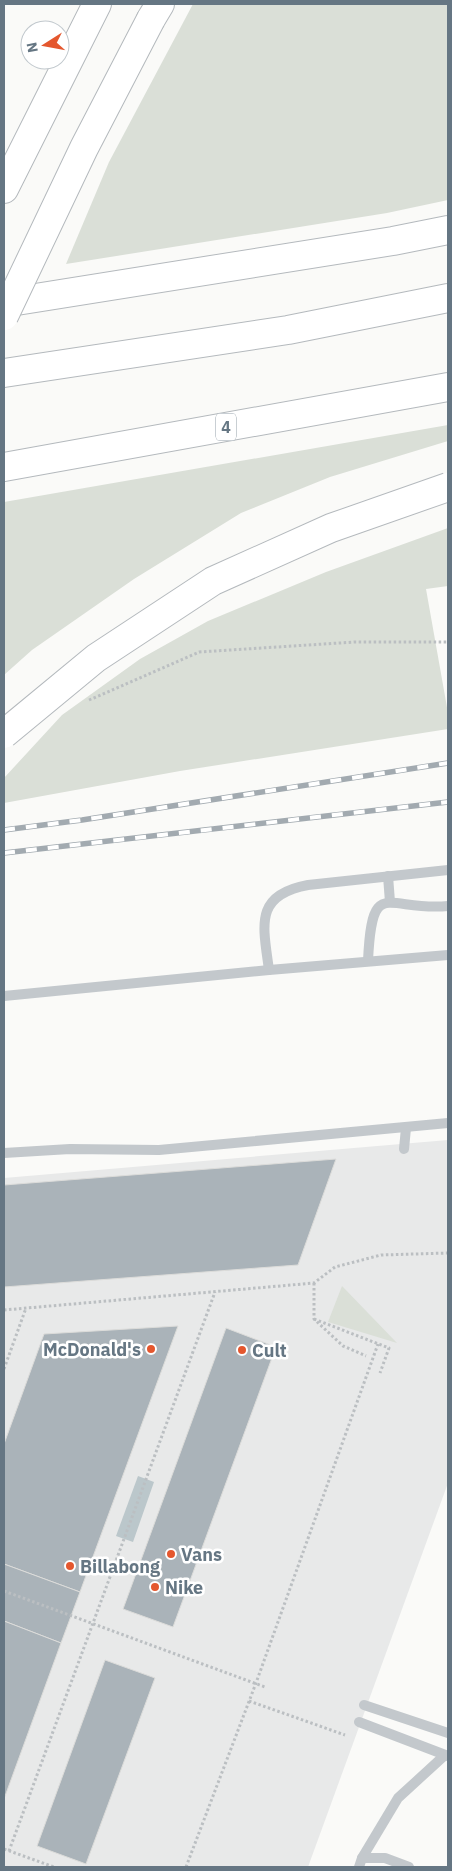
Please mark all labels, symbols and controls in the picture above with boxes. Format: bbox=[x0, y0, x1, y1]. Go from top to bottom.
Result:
north arrow bbox=[20, 20, 70, 70]
text: N bbox=[22, 41, 42, 54]
road number: 4 bbox=[216, 414, 236, 441]
place label: McDonald's bbox=[43, 1338, 141, 1361]
place label: Cult bbox=[252, 1339, 287, 1362]
marker: McDonald's bbox=[145, 1343, 157, 1355]
marker: Cult bbox=[236, 1344, 248, 1356]
place label: Vans bbox=[181, 1543, 222, 1566]
marker: Vans bbox=[165, 1548, 177, 1560]
place label: Billabong bbox=[80, 1555, 160, 1578]
marker: Billabong bbox=[64, 1560, 76, 1572]
place label: Nike bbox=[165, 1576, 203, 1599]
marker: Nike bbox=[149, 1581, 161, 1593]

